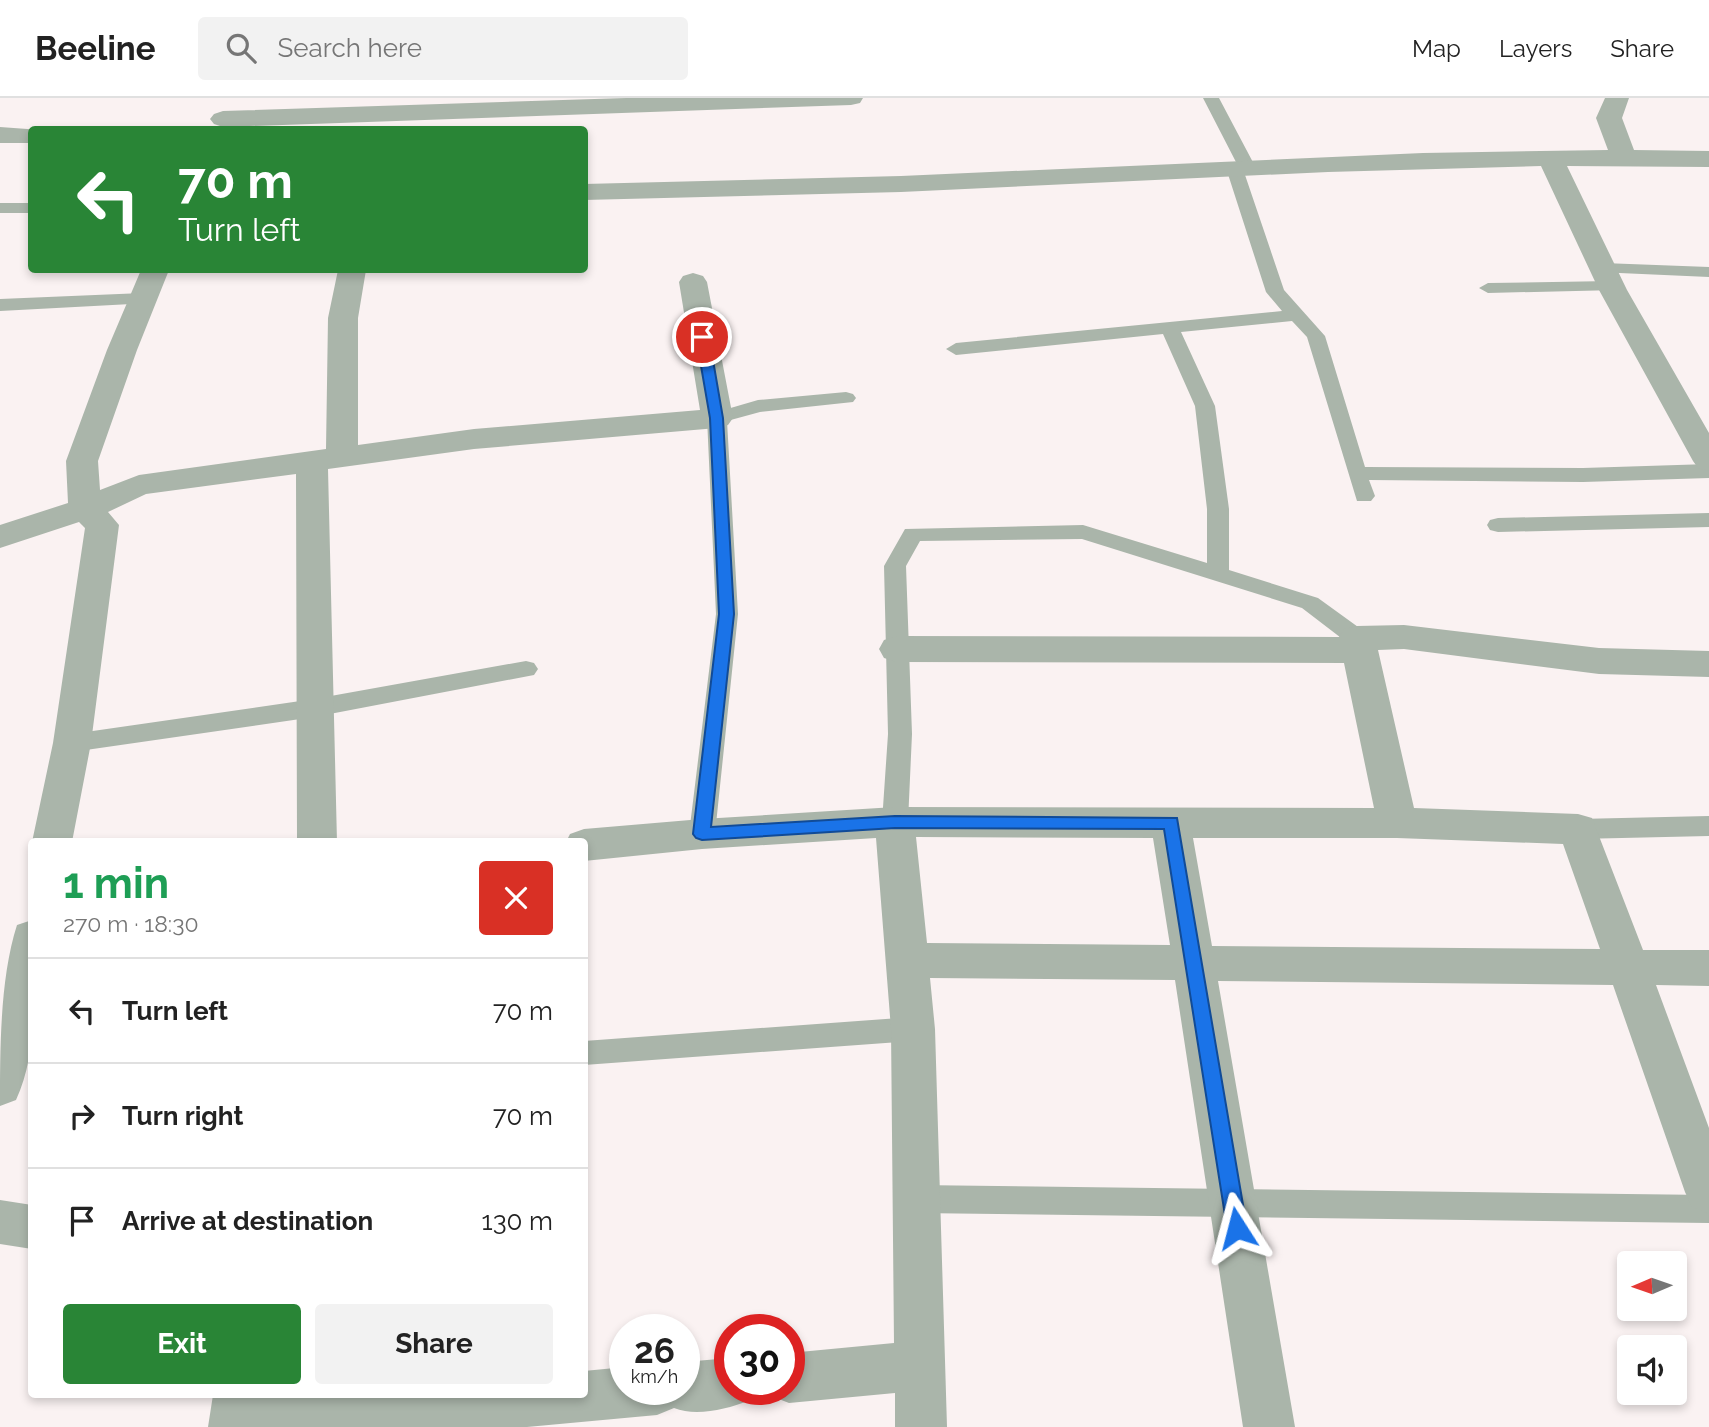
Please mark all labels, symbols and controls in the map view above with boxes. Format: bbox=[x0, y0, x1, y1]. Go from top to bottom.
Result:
search box bbox=[198, 17, 688, 80]
text: Beeline bbox=[35, 29, 156, 68]
icon: search bbox=[222, 29, 260, 67]
text: Search here bbox=[278, 33, 422, 63]
text: Map bbox=[1412, 34, 1461, 63]
text: Layers bbox=[1499, 34, 1572, 63]
text: Share bbox=[1610, 34, 1674, 63]
text: 70 m bbox=[178, 152, 293, 209]
icon: left bbox=[63, 154, 154, 245]
text: Turn left bbox=[178, 211, 300, 248]
pin bbox=[672, 307, 732, 367]
icon: arrive bbox=[683, 318, 721, 356]
text: 1 min bbox=[63, 859, 169, 908]
button: close bbox=[479, 861, 553, 935]
text: 270 m · 18:30 bbox=[63, 910, 199, 937]
icon: left bbox=[63, 992, 101, 1030]
text: Turn left bbox=[122, 996, 228, 1026]
text: 70 m bbox=[493, 996, 553, 1026]
icon: right bbox=[63, 1097, 101, 1135]
text: Turn right bbox=[122, 1101, 243, 1131]
text: 70 m bbox=[493, 1101, 553, 1131]
position arrow bbox=[1200, 1191, 1274, 1265]
icon: arrive bbox=[63, 1202, 101, 1240]
text: Arrive at destination bbox=[122, 1206, 373, 1236]
text: 130 m bbox=[482, 1206, 553, 1236]
north arrow bbox=[1617, 1251, 1687, 1321]
map controls bbox=[1617, 1251, 1687, 1405]
button: Exit bbox=[63, 1304, 301, 1384]
button: Share bbox=[315, 1304, 553, 1384]
speed limit sign: 30 bbox=[714, 1314, 805, 1405]
text: 26 bbox=[634, 1330, 675, 1371]
button: sound bbox=[1617, 1335, 1687, 1405]
text: km/h bbox=[631, 1366, 678, 1387]

